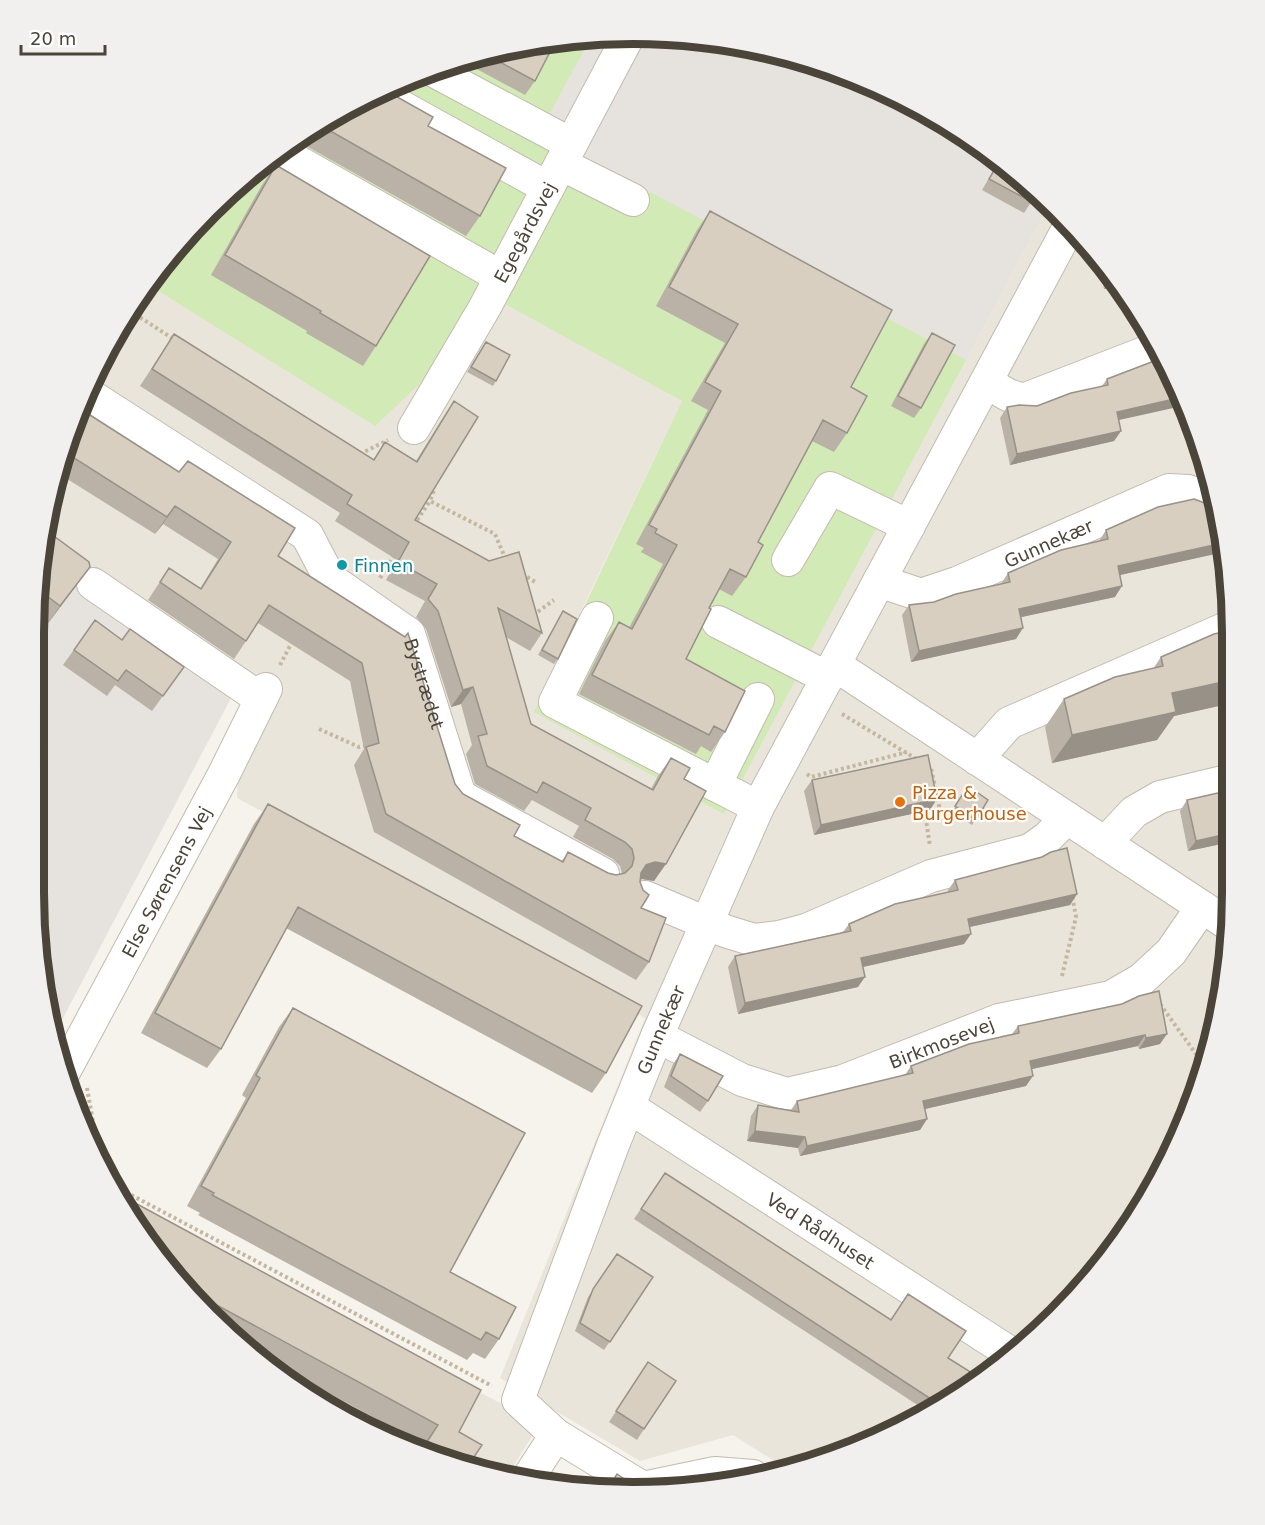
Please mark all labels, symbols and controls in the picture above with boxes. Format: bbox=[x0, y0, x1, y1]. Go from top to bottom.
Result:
scale bar bbox=[21, 18, 105, 56]
text: 20 m bbox=[30, 28, 76, 49]
street label: Egegårdsvej bbox=[489, 178, 560, 286]
street label: Gunnekær bbox=[1001, 514, 1097, 572]
place label: Finnen bbox=[354, 555, 413, 576]
marker: Finnen bbox=[335, 558, 349, 572]
street label: Bystrædet bbox=[400, 636, 449, 732]
place label: Pizza & Burgerhouse bbox=[912, 782, 1027, 824]
marker: Pizza & Burgerhouse bbox=[893, 795, 907, 809]
street label: Else Sørensens Vej bbox=[117, 802, 215, 961]
street label: Gunnekær bbox=[632, 981, 689, 1077]
street label: Birkmosevej bbox=[886, 1013, 997, 1073]
street label: Ved Rådhuset bbox=[763, 1188, 878, 1273]

